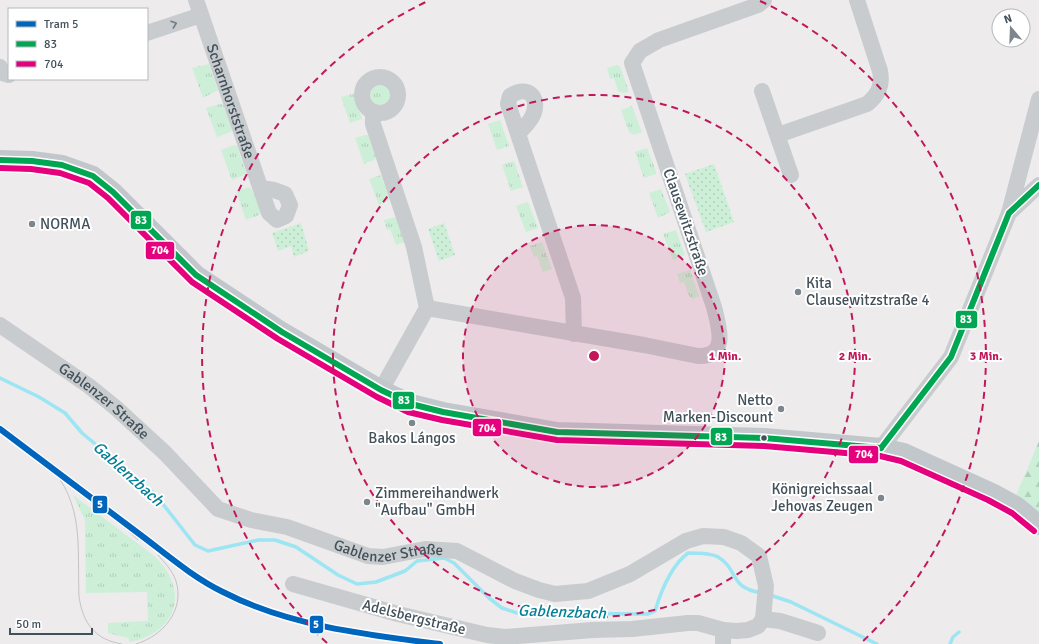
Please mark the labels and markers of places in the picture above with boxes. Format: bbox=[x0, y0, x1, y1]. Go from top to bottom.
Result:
place label: NORMA bbox=[40, 215, 90, 233]
marker: NORMA bbox=[27, 219, 37, 229]
place label: Kita Clausewitzstraße 4 bbox=[806, 274, 930, 309]
marker: Kita Clausewitzstraße 4 bbox=[793, 287, 803, 297]
centre of rings bbox=[587, 349, 601, 363]
place label: Netto Marken-Discount bbox=[663, 391, 773, 426]
marker: Netto Marken-Discount bbox=[776, 404, 786, 414]
marker: Bakos Lángos bbox=[407, 418, 417, 428]
place label: Bakos Lángos bbox=[368, 429, 456, 447]
unlabelled marker bbox=[759, 433, 769, 443]
place label: Königreichssaal Jehovas Zeugen bbox=[771, 480, 873, 515]
place label: Zimmereihandwerk "Aufbau" GmbH bbox=[375, 484, 499, 519]
marker: Königreichssaal Jehovas Zeugen bbox=[876, 493, 886, 503]
marker: Zimmereihandwerk "Aufbau" GmbH bbox=[362, 497, 372, 507]

